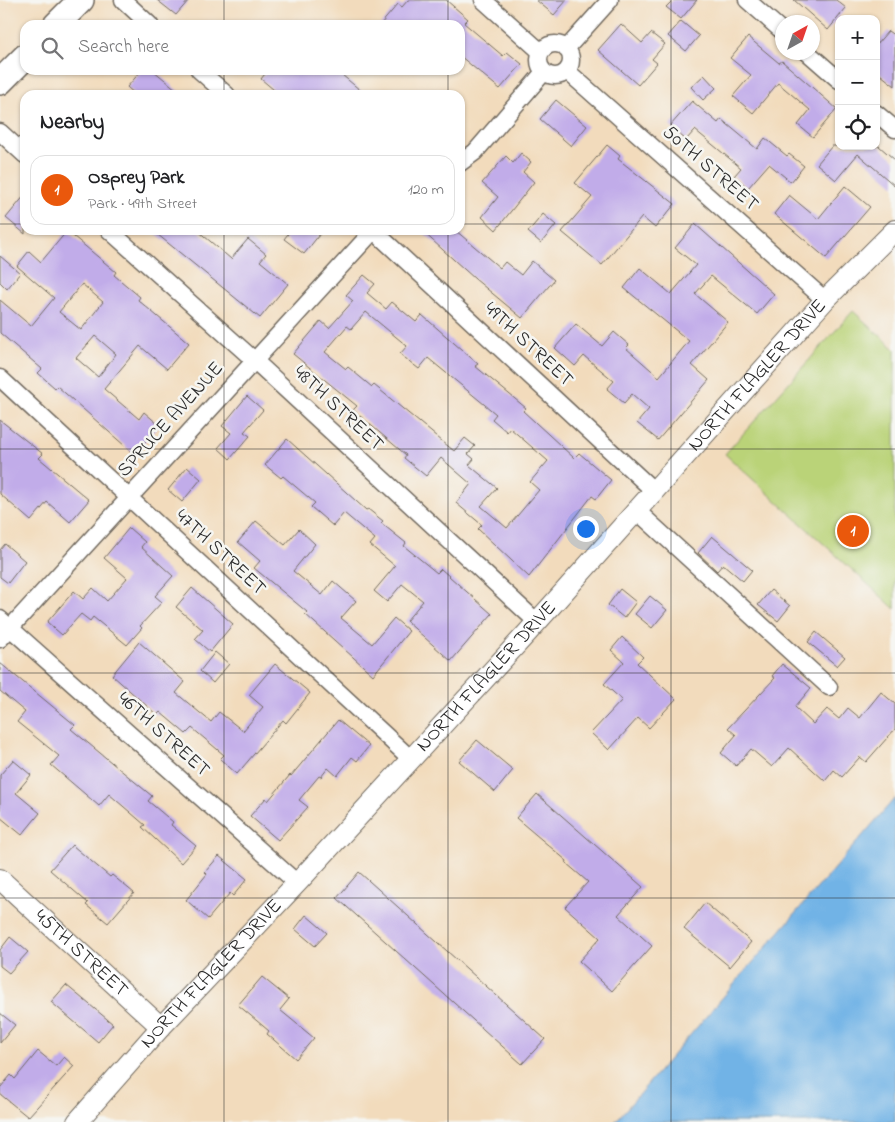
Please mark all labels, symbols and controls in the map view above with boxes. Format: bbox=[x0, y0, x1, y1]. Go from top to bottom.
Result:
north arrow bbox=[775, 15, 820, 60]
map controls bbox=[835, 15, 880, 150]
button: + bbox=[835, 15, 880, 60]
search box bbox=[20, 20, 465, 75]
icon: search bbox=[38, 34, 66, 62]
text: Search here bbox=[78, 34, 169, 61]
button: − bbox=[835, 60, 880, 105]
button: locate bbox=[835, 105, 880, 150]
text: Nearby bbox=[40, 108, 104, 138]
street label: 50TH STREET bbox=[655, 119, 765, 219]
text: Osprey Park bbox=[88, 165, 185, 192]
text: 1 bbox=[54, 178, 60, 202]
text: 120 m bbox=[408, 178, 444, 202]
text: Park · 49th Street bbox=[88, 192, 197, 216]
street label: NORTH FLAGLER DRIVE bbox=[681, 293, 834, 458]
street label: 49TH STREET bbox=[477, 296, 579, 394]
street label: SPRUCE AVENUE bbox=[111, 356, 231, 484]
street label: 48TH STREET bbox=[286, 359, 390, 459]
street label: 47TH STREET bbox=[168, 503, 272, 603]
pin: 1 bbox=[837, 512, 869, 550]
your location bbox=[573, 516, 599, 542]
street label: NORTH FLAGLER DRIVE bbox=[410, 595, 564, 759]
street label: 46TH STREET bbox=[110, 685, 216, 785]
street label: NORTH FLAGLER DRIVE bbox=[134, 893, 289, 1055]
street label: 45TH STREET bbox=[27, 903, 135, 1004]

